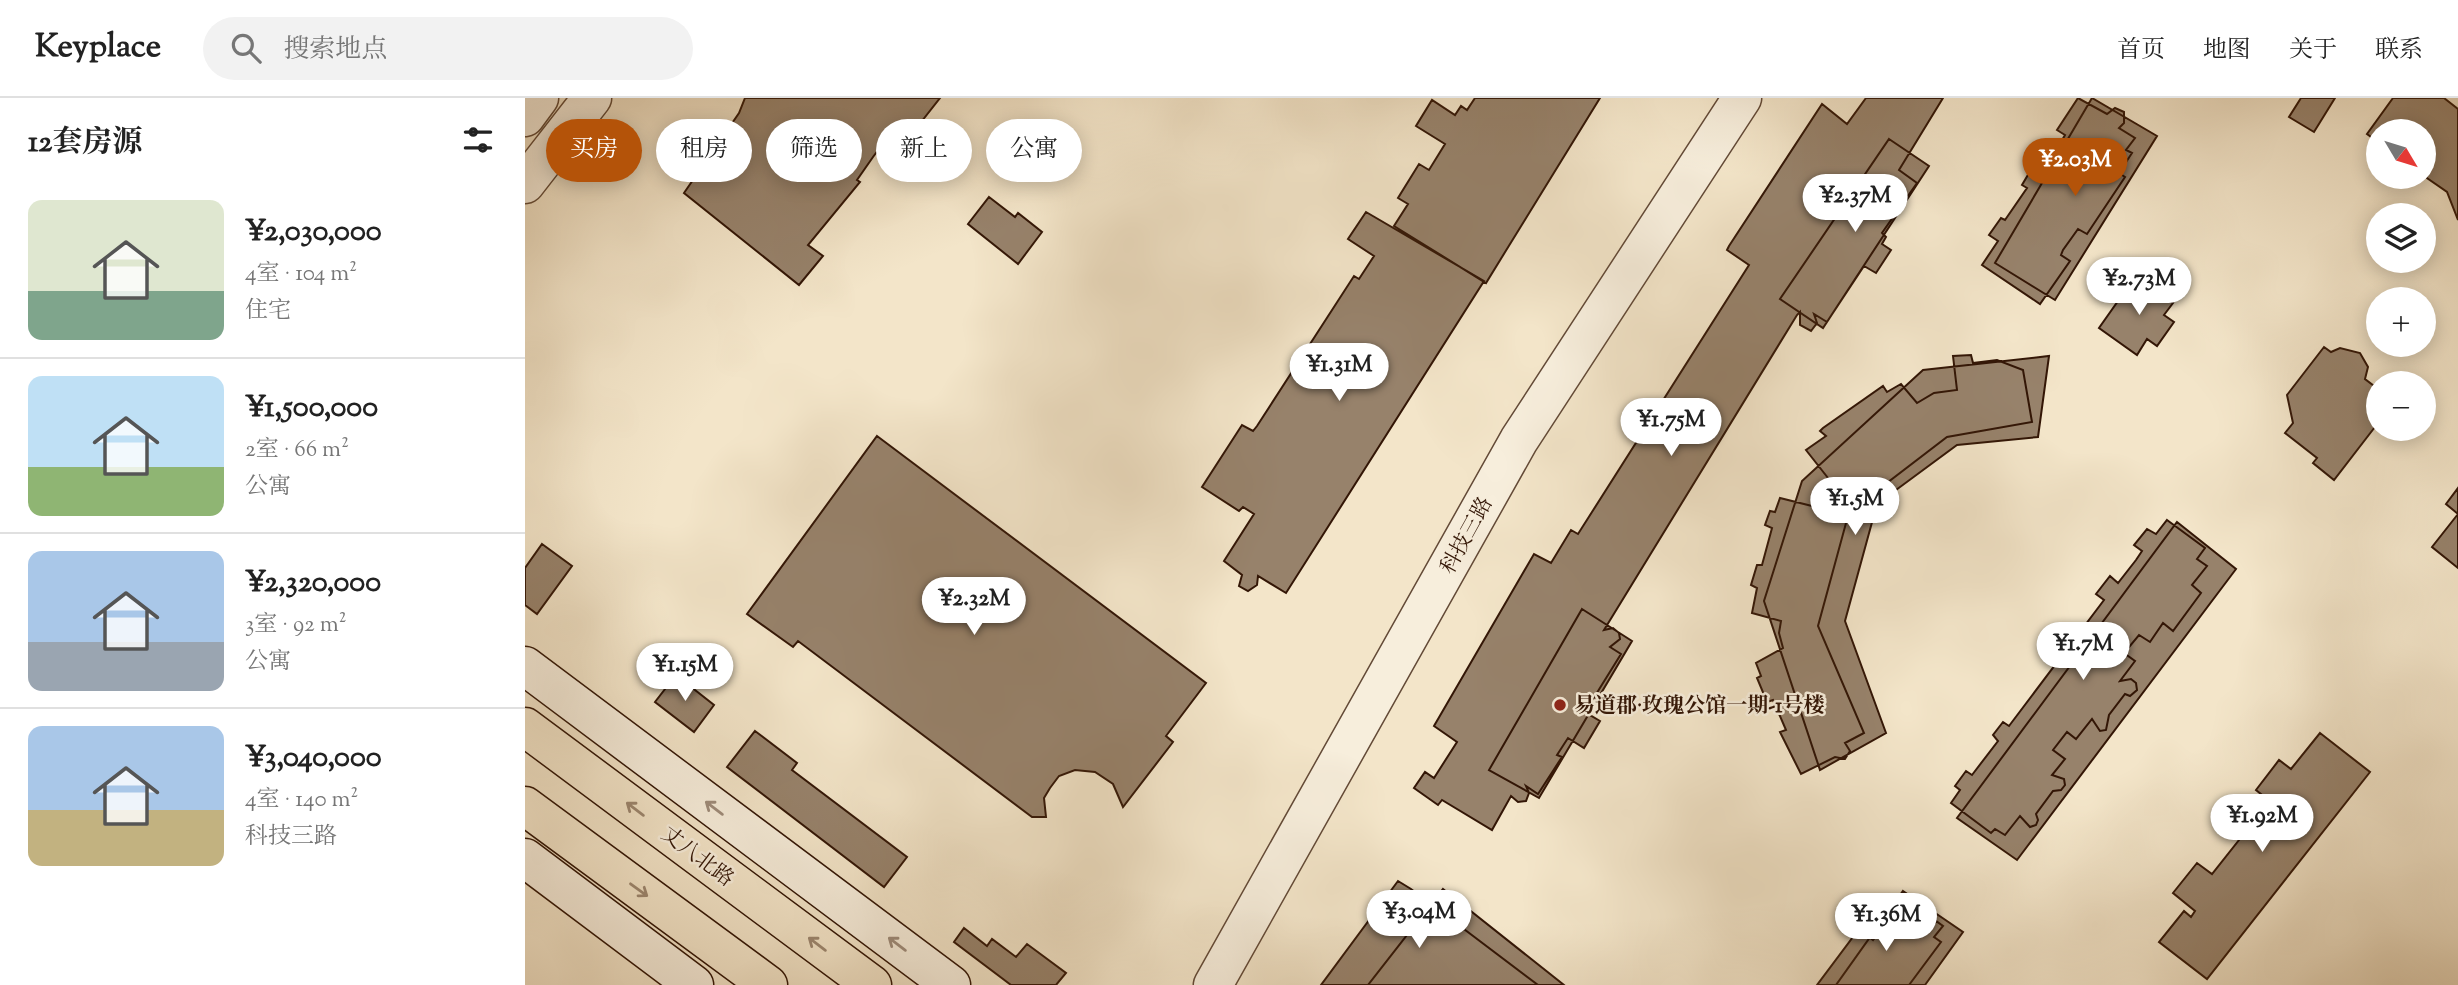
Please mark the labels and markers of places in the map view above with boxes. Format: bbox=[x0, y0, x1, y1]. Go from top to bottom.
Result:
pin: ¥2.03M bbox=[2018, 139, 2132, 198]
pin: ¥2.37M bbox=[1798, 174, 1912, 234]
pin: ¥2.73M bbox=[2082, 258, 2196, 317]
pin: ¥1.31M bbox=[1282, 344, 1396, 403]
pin: ¥1.75M bbox=[1614, 398, 1728, 458]
pin: ¥1.5M bbox=[1806, 478, 1904, 537]
pin: ¥2.32M bbox=[917, 578, 1031, 637]
pin: ¥1.7M bbox=[2034, 622, 2132, 682]
pin: ¥1.15M bbox=[628, 644, 742, 703]
place label: 易道郡·玫瑰公馆一期-1号楼 bbox=[1574, 692, 1824, 722]
marker: 易道郡·玫瑰公馆一期-1号楼 bbox=[1552, 697, 1568, 713]
pin: ¥1.92M bbox=[2205, 794, 2319, 854]
pin: ¥3.04M bbox=[1362, 890, 1476, 950]
pin: ¥1.36M bbox=[1829, 894, 1943, 953]

